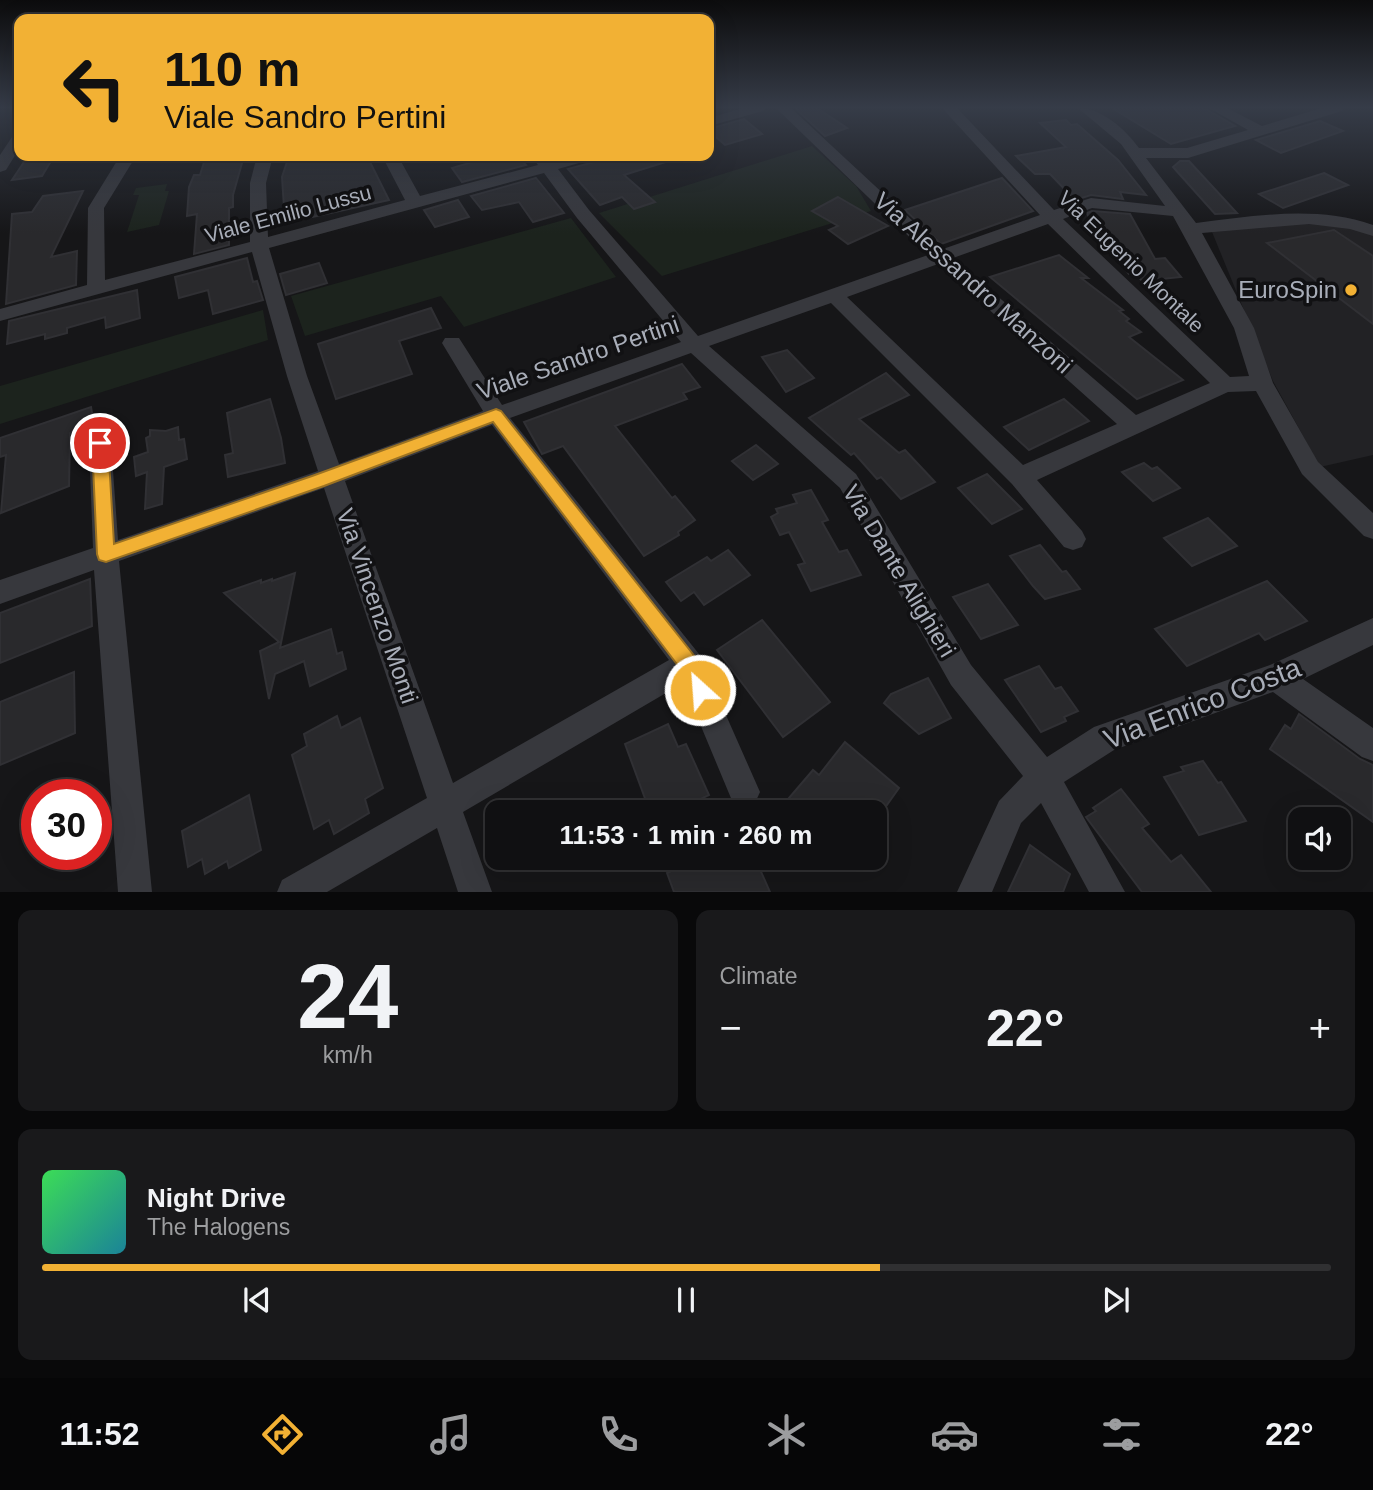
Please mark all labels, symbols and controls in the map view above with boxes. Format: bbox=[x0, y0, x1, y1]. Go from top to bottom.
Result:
icon: left bbox=[49, 42, 140, 133]
text: 110 m bbox=[164, 42, 300, 96]
text: Viale Sandro Pertini bbox=[164, 99, 446, 135]
street label: Viale Emilio Lussu bbox=[202, 180, 374, 247]
street label: Via Eugenio Montale bbox=[1054, 186, 1209, 337]
street label: Via Alessandro Manzoni bbox=[869, 187, 1078, 379]
place label: EuroSpin bbox=[1238, 276, 1337, 303]
marker: EuroSpin bbox=[1343, 282, 1359, 298]
street label: Viale Sandro Pertini bbox=[473, 310, 682, 405]
pin bbox=[70, 413, 130, 473]
icon: arrive bbox=[81, 424, 119, 462]
street label: Via Dante Alighieri bbox=[837, 480, 961, 662]
street label: Via Vincenzo Monti bbox=[331, 505, 424, 707]
street label: Via Enrico Costa bbox=[1100, 652, 1305, 755]
position arrow bbox=[663, 653, 737, 727]
speed limit sign: 30 bbox=[21, 779, 112, 870]
map controls bbox=[1288, 807, 1351, 870]
button: sound bbox=[1288, 807, 1351, 870]
text: 11:53 · 1 min · 260 m bbox=[560, 820, 812, 850]
text: 24 bbox=[297, 946, 398, 1047]
text: Climate bbox=[720, 963, 797, 989]
text: 22° bbox=[986, 999, 1065, 1057]
text: − bbox=[720, 1007, 742, 1049]
text: + bbox=[1309, 1007, 1331, 1049]
text: km/h bbox=[323, 1042, 373, 1068]
text: Night Drive bbox=[147, 1183, 286, 1213]
text: The Halogens bbox=[147, 1214, 290, 1240]
icon: previous bbox=[238, 1281, 276, 1319]
icon: pause bbox=[667, 1281, 705, 1319]
icon: next bbox=[1097, 1281, 1135, 1319]
icon: directions bbox=[258, 1410, 307, 1459]
icon: music bbox=[426, 1410, 475, 1459]
icon: phone bbox=[594, 1410, 643, 1459]
icon: climate bbox=[762, 1410, 811, 1459]
icon: car bbox=[930, 1410, 979, 1459]
icon: filters bbox=[1097, 1410, 1146, 1459]
text: 11:52 bbox=[59, 1416, 139, 1452]
text: 22° bbox=[1265, 1416, 1314, 1452]

